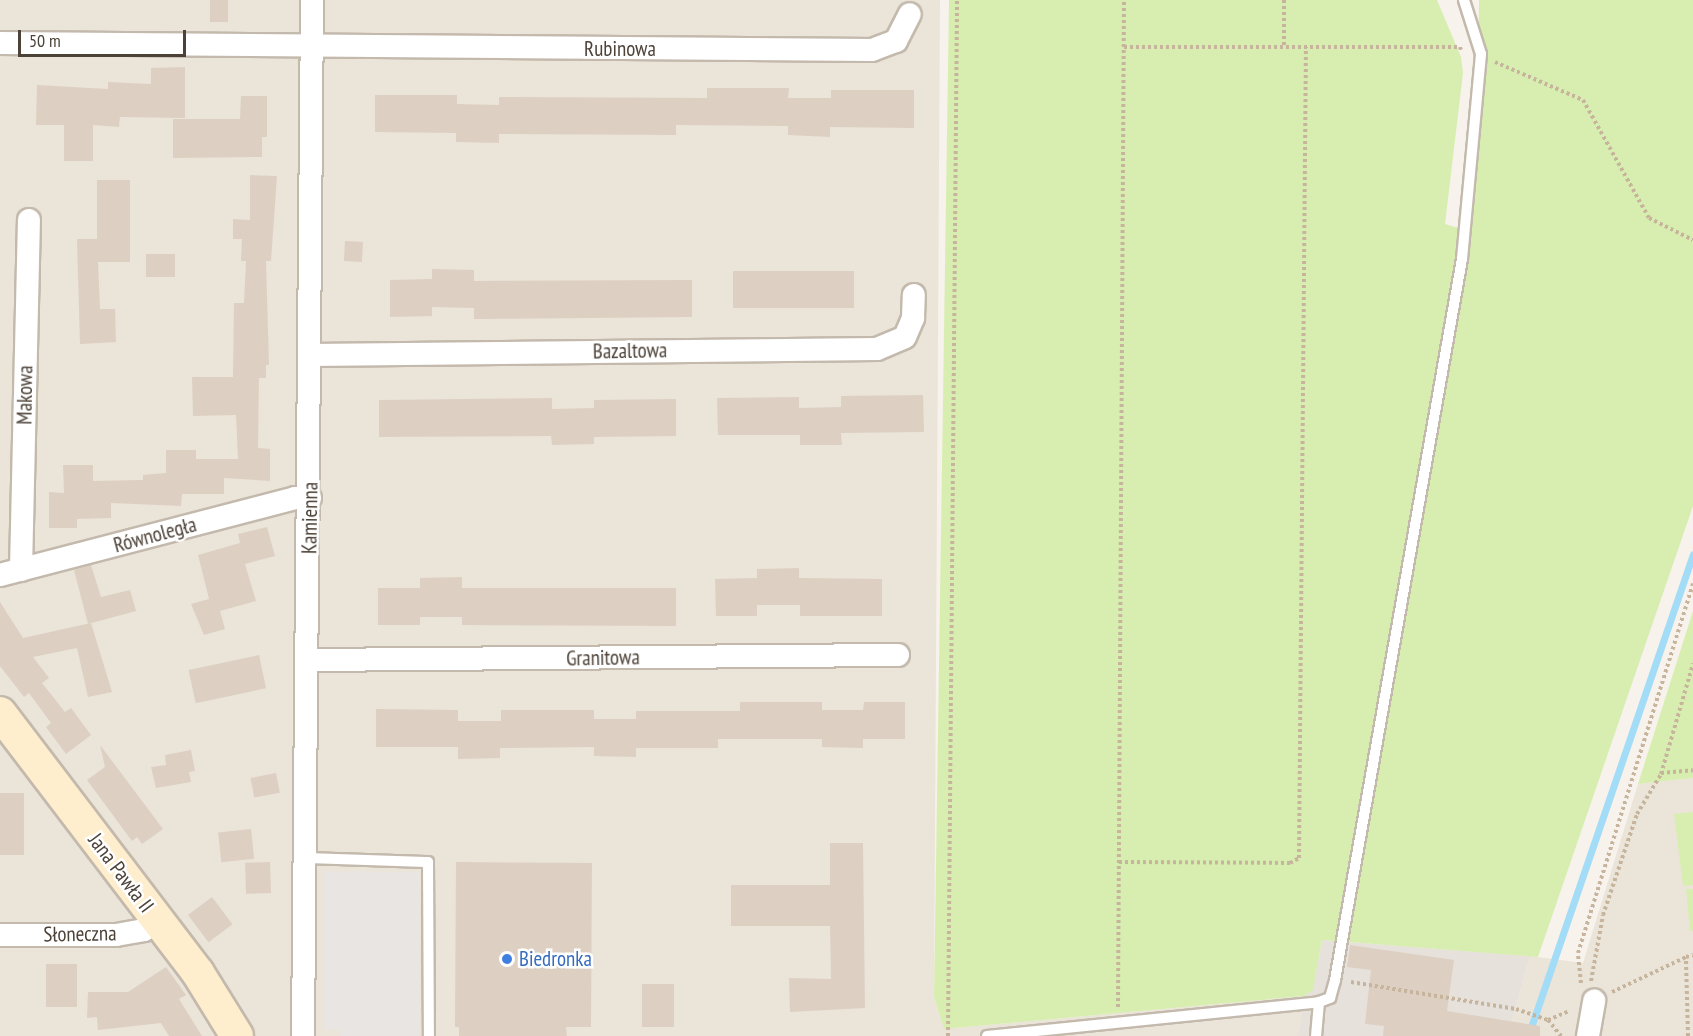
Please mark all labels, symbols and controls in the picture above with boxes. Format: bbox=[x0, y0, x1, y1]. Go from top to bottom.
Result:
scale bar bbox=[21, 18, 189, 56]
text: 50 m bbox=[29, 29, 61, 52]
street label: Rubinowa bbox=[584, 36, 656, 62]
street label: Bazaltowa bbox=[593, 338, 667, 364]
street label: Makowa bbox=[12, 365, 38, 425]
street label: Kamienna bbox=[297, 482, 323, 554]
street label: Równoległa bbox=[111, 512, 199, 558]
street label: Granitowa bbox=[566, 645, 640, 671]
street label: Jana Pawła II bbox=[83, 828, 159, 918]
street label: Słoneczna bbox=[43, 921, 117, 947]
place label: Biedronka bbox=[519, 946, 592, 972]
marker: Biedronka bbox=[500, 952, 514, 966]

